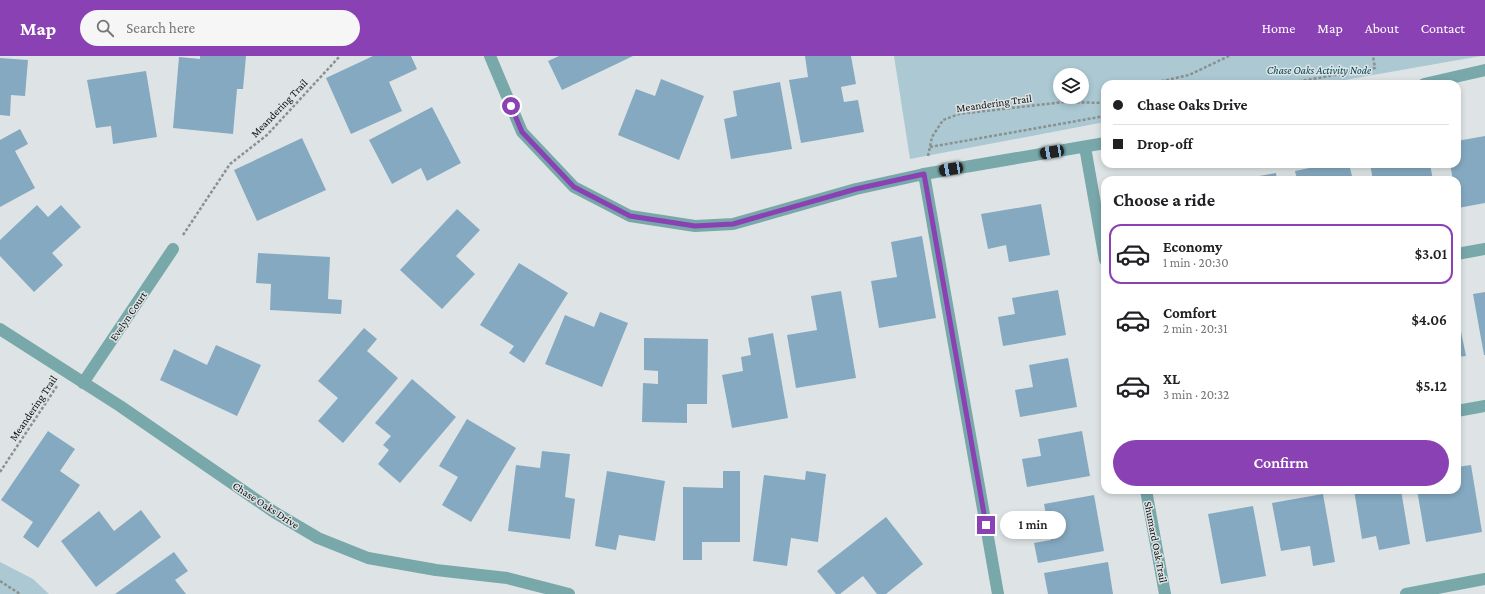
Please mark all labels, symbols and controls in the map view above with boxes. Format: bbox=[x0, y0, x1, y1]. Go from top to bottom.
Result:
search box bbox=[80, 10, 360, 46]
icon: search bbox=[94, 17, 116, 39]
text: Map bbox=[20, 18, 56, 39]
text: Search here bbox=[126, 20, 195, 36]
text: Home bbox=[1262, 20, 1295, 36]
text: Map bbox=[1317, 20, 1343, 36]
text: About bbox=[1365, 20, 1399, 36]
text: Contact bbox=[1421, 20, 1465, 36]
park label: Chase Oaks Activity Node bbox=[1267, 64, 1372, 77]
map controls bbox=[1053, 68, 1089, 104]
button: layers bbox=[1053, 68, 1089, 104]
street label: Meandering Trail bbox=[248, 76, 311, 140]
street label: Meandering Trail bbox=[955, 92, 1033, 115]
route start bbox=[502, 97, 520, 115]
text: Chase Oaks Drive bbox=[1137, 97, 1247, 113]
text: Drop-off bbox=[1137, 136, 1193, 152]
car bbox=[1039, 144, 1065, 160]
car bbox=[938, 161, 964, 177]
text: Choose a ride bbox=[1113, 190, 1215, 210]
icon: car bbox=[1115, 236, 1151, 272]
text: Economy bbox=[1163, 239, 1222, 255]
text: $3.01 bbox=[1415, 246, 1447, 262]
text: 1 min · 20:30 bbox=[1163, 255, 1229, 270]
street label: Evelyn Court bbox=[107, 289, 150, 343]
icon: car bbox=[1115, 302, 1151, 338]
text: Comfort bbox=[1163, 305, 1217, 321]
text: $4.06 bbox=[1411, 312, 1447, 328]
text: 2 min · 20:31 bbox=[1163, 321, 1227, 336]
icon: car bbox=[1115, 368, 1151, 404]
text: XL bbox=[1163, 371, 1180, 387]
street label: Meandering Trail bbox=[7, 373, 60, 444]
text: $5.12 bbox=[1416, 378, 1447, 394]
text: 3 min · 20:32 bbox=[1163, 387, 1229, 402]
button: Confirm bbox=[1113, 440, 1449, 486]
street label: Chase Oaks Drive bbox=[231, 479, 302, 531]
street label: Shumard Oak Trail bbox=[1142, 500, 1170, 584]
callout: 1 min bbox=[1000, 511, 1066, 539]
route end bbox=[977, 516, 995, 534]
text: 1 min bbox=[1019, 517, 1047, 532]

